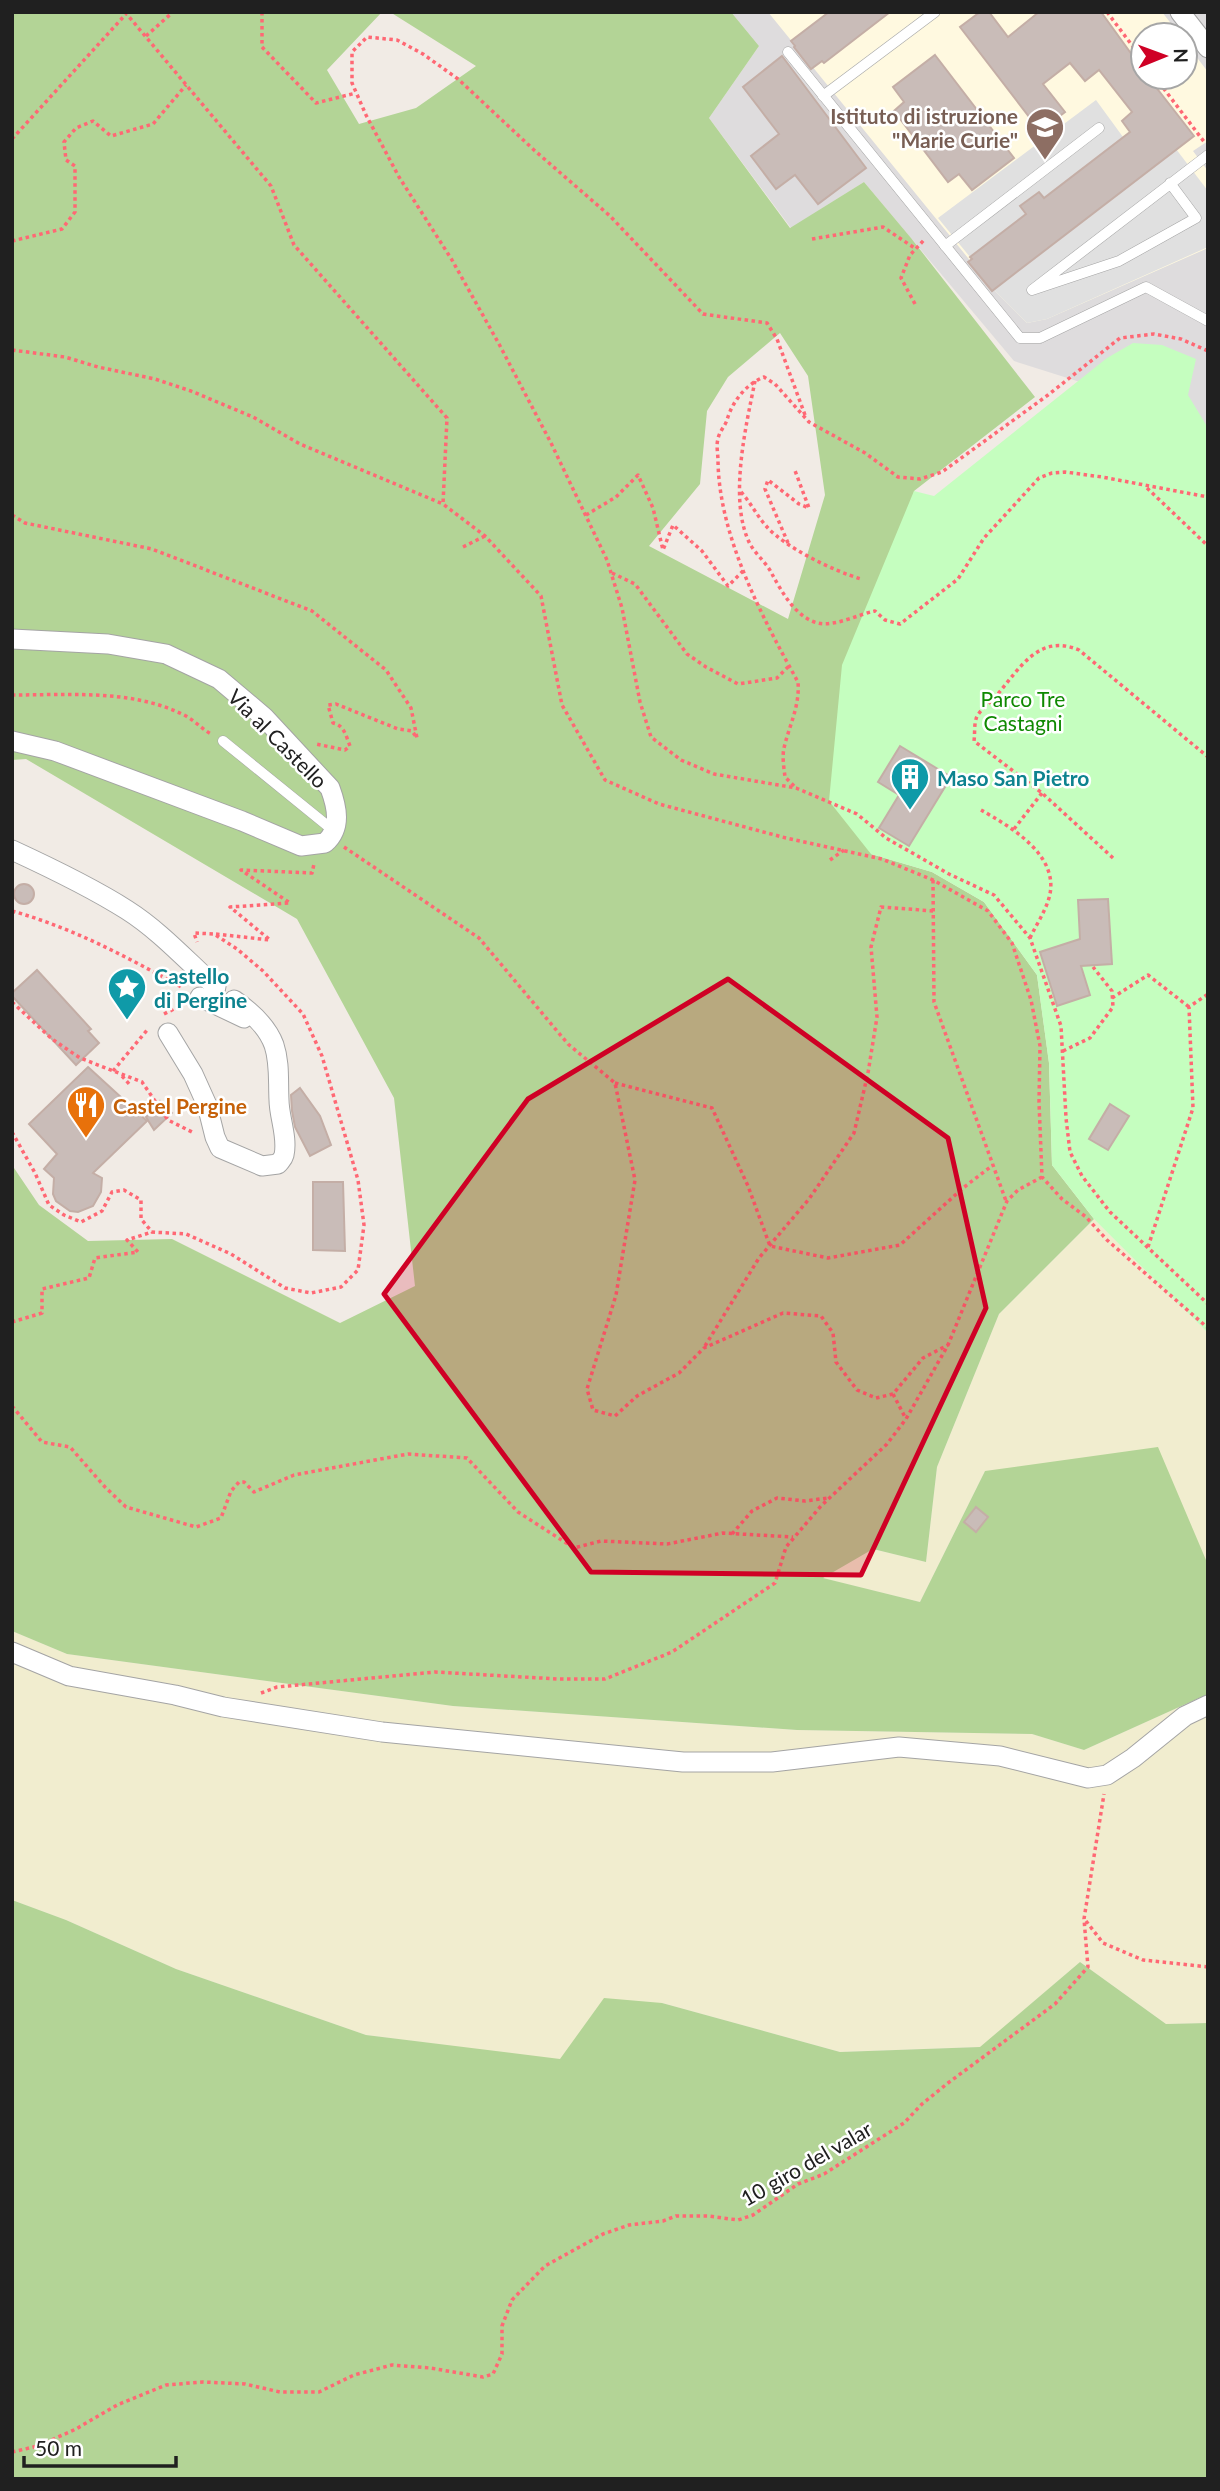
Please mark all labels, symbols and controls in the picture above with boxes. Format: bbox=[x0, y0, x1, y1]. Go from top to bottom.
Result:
north arrow bbox=[1129, 21, 1199, 91]
text: N bbox=[1170, 48, 1193, 63]
place label: Istituto di istruzione "Marie Curie" bbox=[830, 103, 1018, 152]
school or university icon: Istituto di istruzione "Marie Curie" bbox=[1024, 106, 1066, 161]
street label: Via al Castello bbox=[223, 683, 333, 793]
park label: Parco Tre Castagni bbox=[981, 686, 1065, 735]
building icon: Maso San Pietro bbox=[889, 756, 931, 811]
place label: Maso San Pietro bbox=[937, 765, 1089, 790]
place label: Castello di Pergine bbox=[154, 963, 247, 1012]
place icon: Castello di Pergine bbox=[106, 966, 148, 1021]
restaurant icon: Castel Pergine bbox=[65, 1084, 107, 1139]
place label: Castel Pergine bbox=[113, 1093, 247, 1118]
street label: 10 giro del valar bbox=[736, 2115, 876, 2211]
scale bar bbox=[24, 2424, 177, 2468]
text: 50 m bbox=[35, 2435, 82, 2460]

